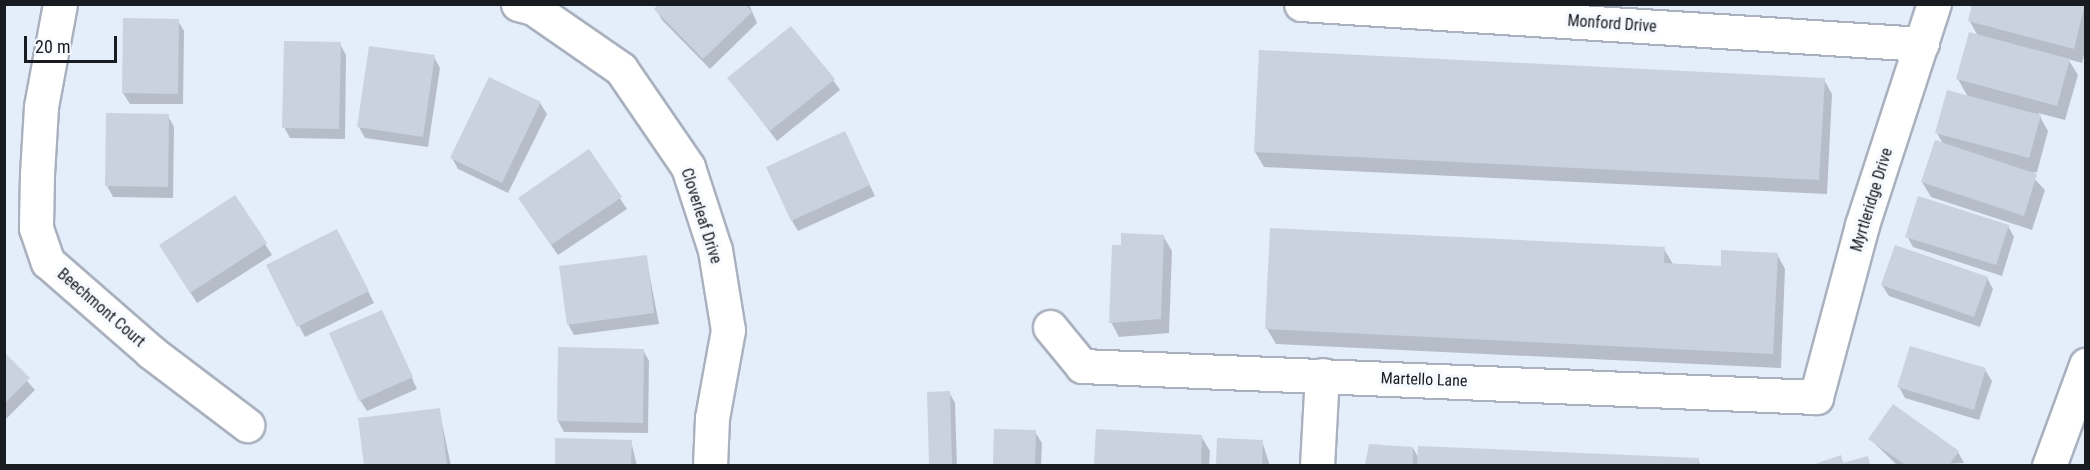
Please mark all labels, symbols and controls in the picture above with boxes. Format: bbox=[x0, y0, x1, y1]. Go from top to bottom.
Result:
street label: Monford Drive bbox=[1567, 11, 1657, 37]
scale bar bbox=[27, 24, 120, 62]
text: 20 m bbox=[35, 36, 70, 57]
street label: Myrtleridge Drive bbox=[1847, 146, 1897, 254]
street label: Cloverleaf Drive bbox=[677, 166, 725, 266]
street label: Beechmont Court bbox=[53, 265, 149, 351]
street label: Martello Lane bbox=[1380, 369, 1468, 391]

